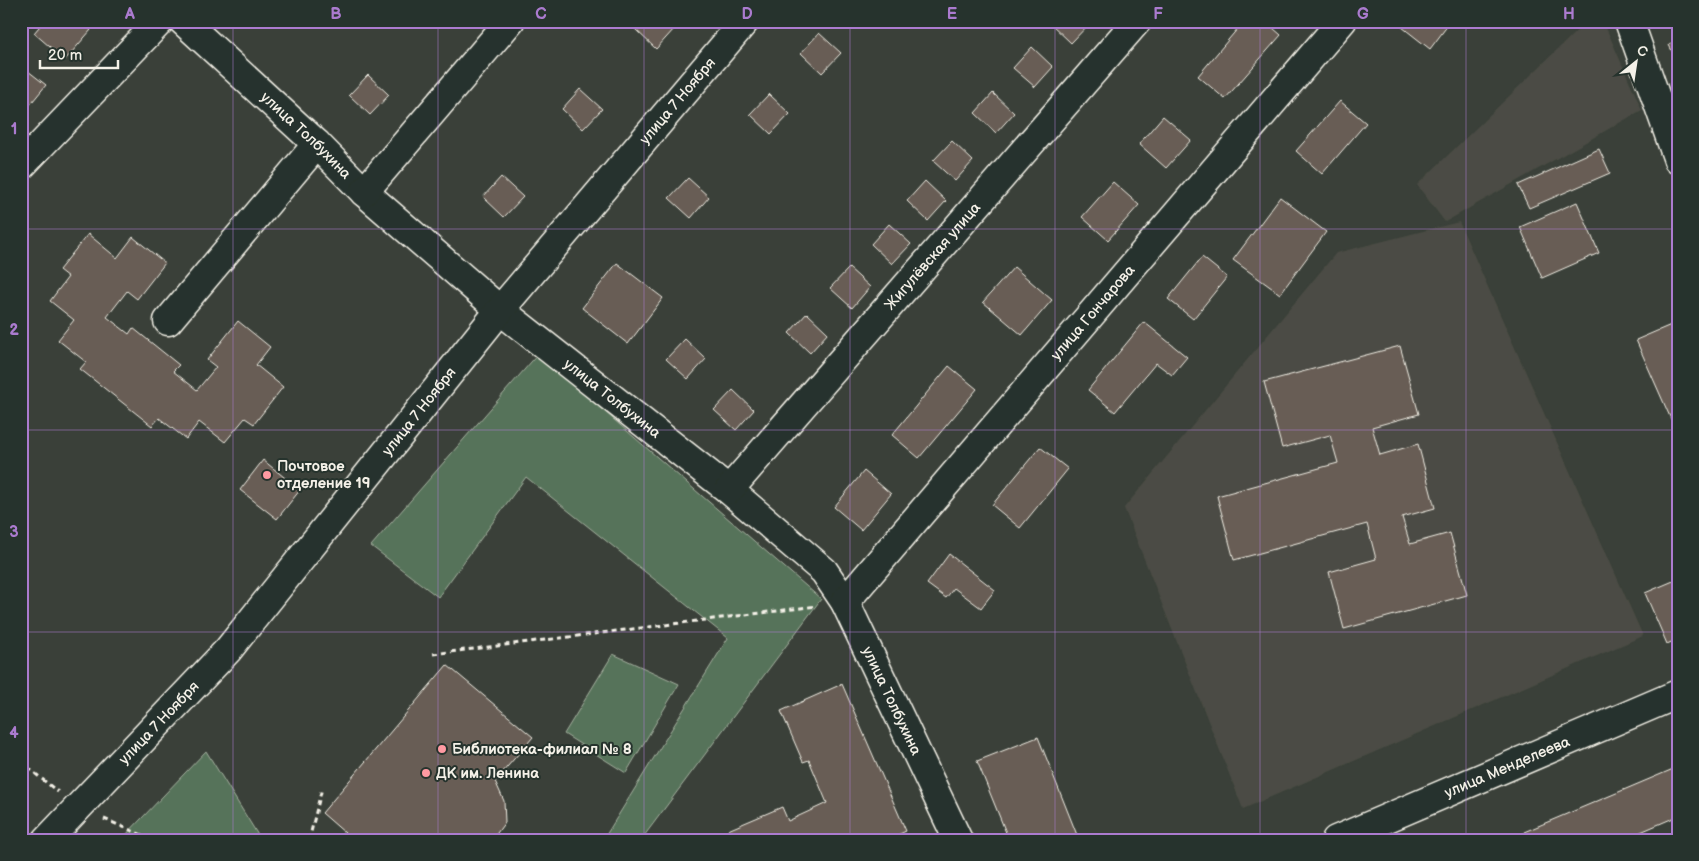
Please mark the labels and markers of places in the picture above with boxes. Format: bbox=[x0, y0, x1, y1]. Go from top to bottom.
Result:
place label: Почтовое отделение 19 bbox=[277, 457, 371, 493]
marker: Почтовое отделение 19 bbox=[261, 469, 273, 481]
place label: Библиотека-филиал № 8 bbox=[452, 740, 632, 759]
marker: Библиотека-филиал № 8 bbox=[436, 743, 448, 755]
place label: ДК им. Ленина bbox=[436, 764, 539, 783]
marker: ДК им. Ленина bbox=[420, 767, 432, 779]

